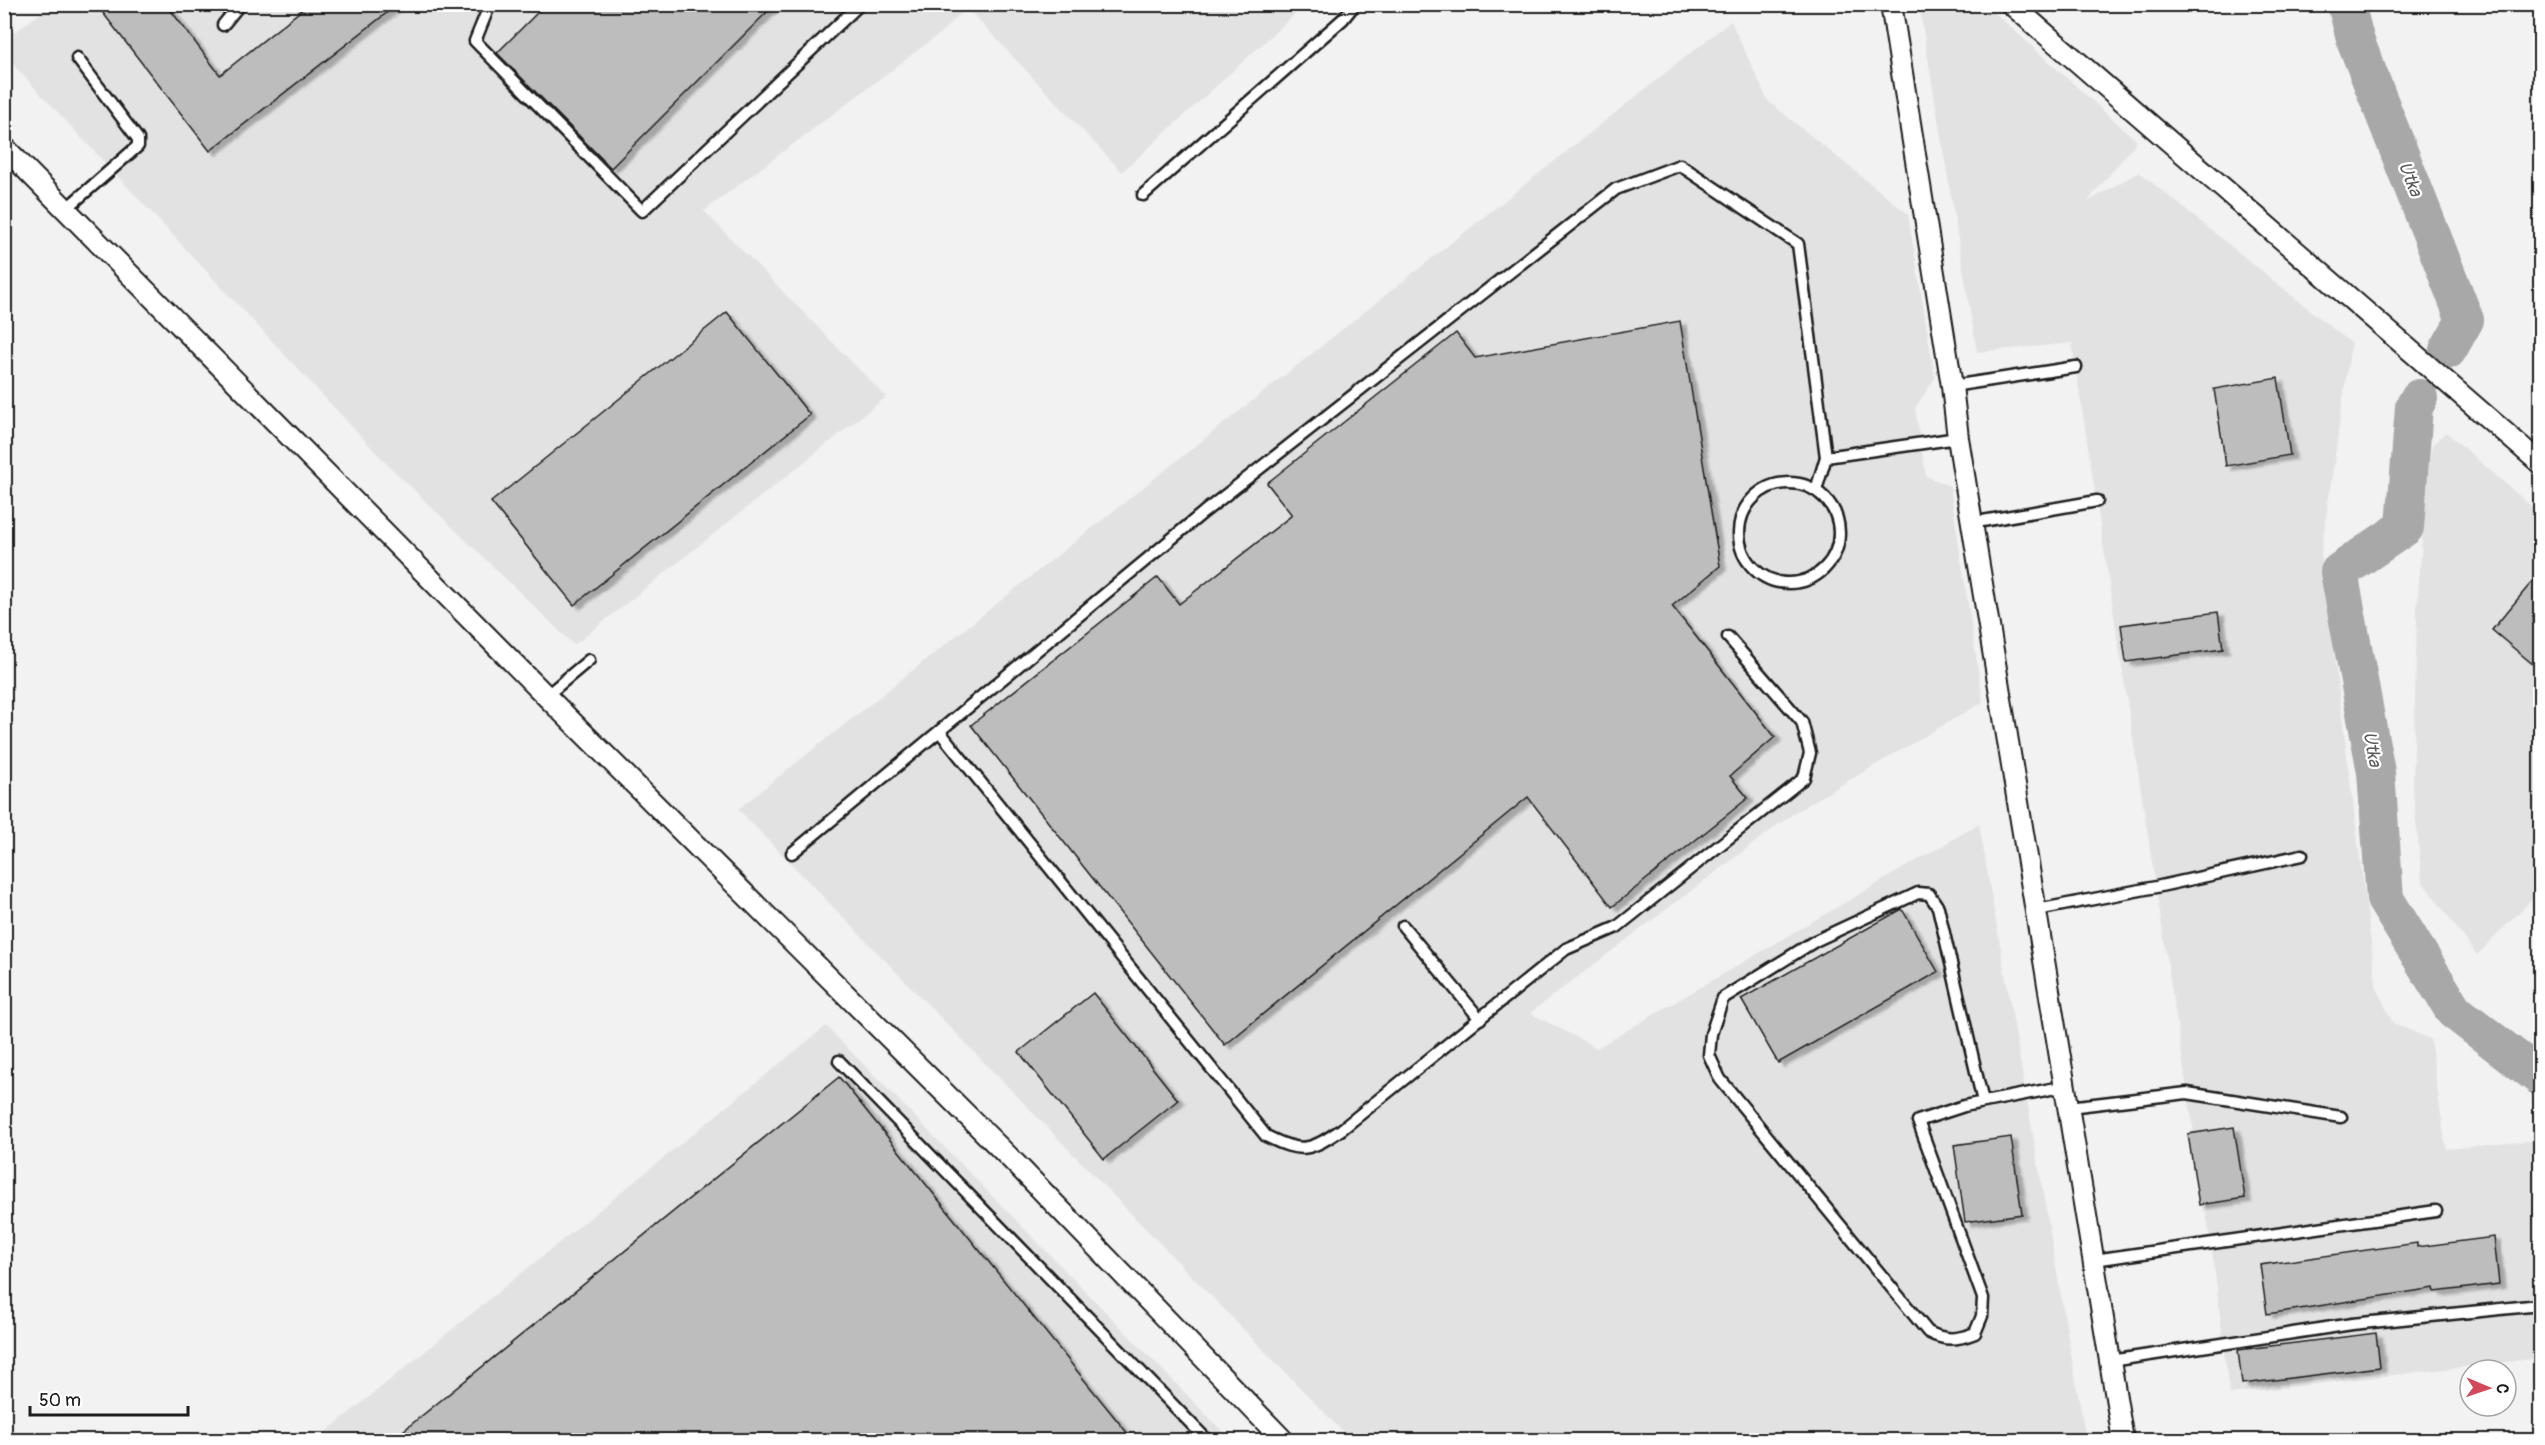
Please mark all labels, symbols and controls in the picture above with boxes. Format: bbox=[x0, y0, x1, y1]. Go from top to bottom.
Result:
water label: Utka bbox=[2393, 159, 2428, 201]
water label: Utka bbox=[2358, 730, 2387, 770]
north arrow bbox=[2458, 1358, 2518, 1418]
scale bar bbox=[30, 1379, 188, 1417]
text: С bbox=[2492, 1383, 2512, 1394]
text: 50 m bbox=[39, 1389, 81, 1412]

